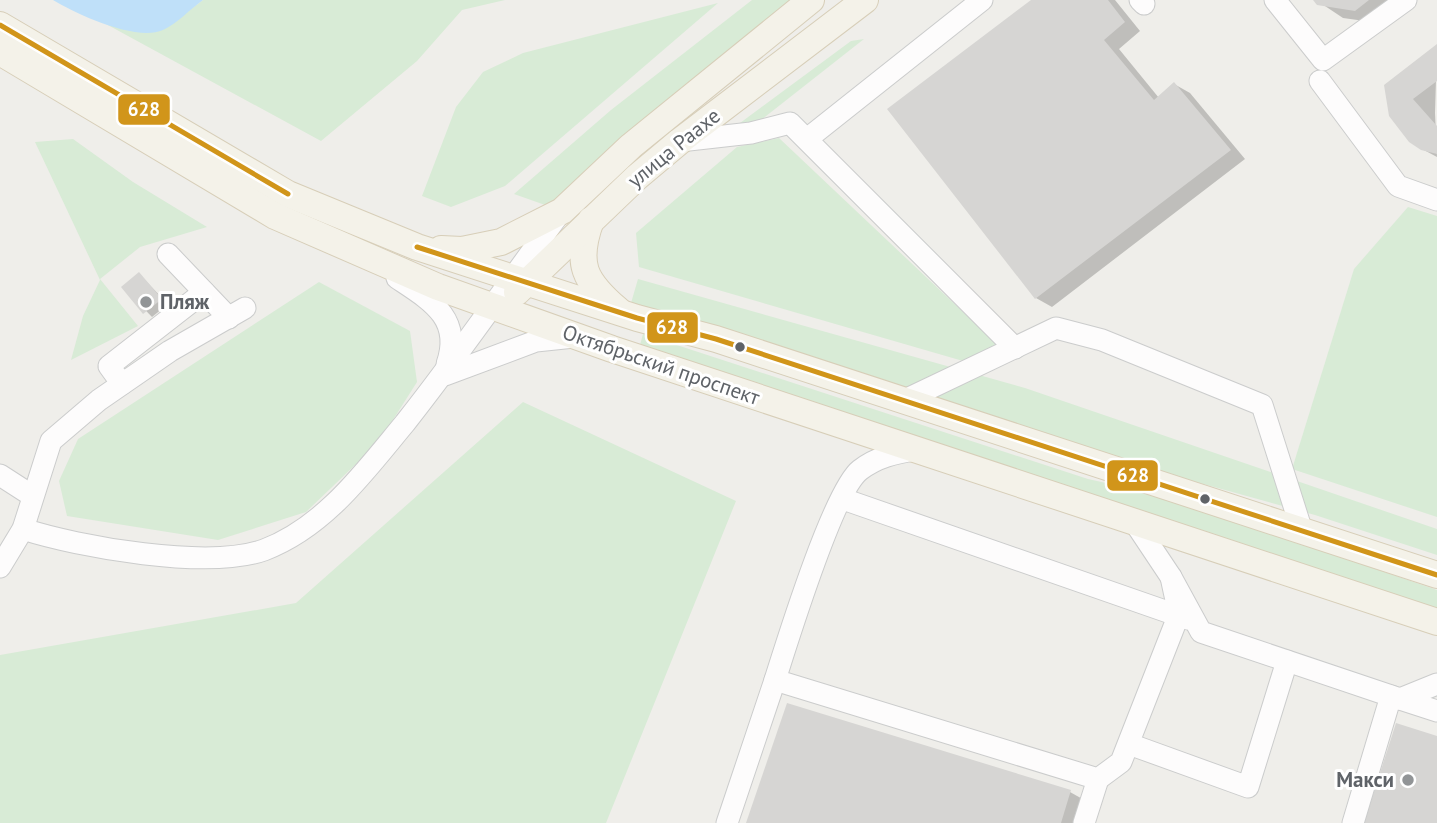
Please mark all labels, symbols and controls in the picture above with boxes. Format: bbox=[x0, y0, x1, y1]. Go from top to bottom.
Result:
line badge: 628 bbox=[117, 93, 171, 126]
text: 628 bbox=[128, 97, 160, 121]
street label: улица Раахе bbox=[622, 102, 726, 193]
place label: Пляж bbox=[160, 288, 210, 315]
marker: Пляж bbox=[138, 294, 154, 310]
line badge: 628 bbox=[646, 311, 699, 344]
text: 628 bbox=[656, 315, 688, 339]
street label: Октябрьский проспект bbox=[559, 318, 764, 411]
unlabelled marker bbox=[733, 340, 747, 354]
line badge: 628 bbox=[1106, 459, 1159, 492]
text: 628 bbox=[1117, 463, 1149, 487]
unlabelled marker bbox=[1198, 492, 1212, 506]
place label: Макси bbox=[1336, 766, 1394, 793]
marker: Макси bbox=[1400, 772, 1416, 788]

